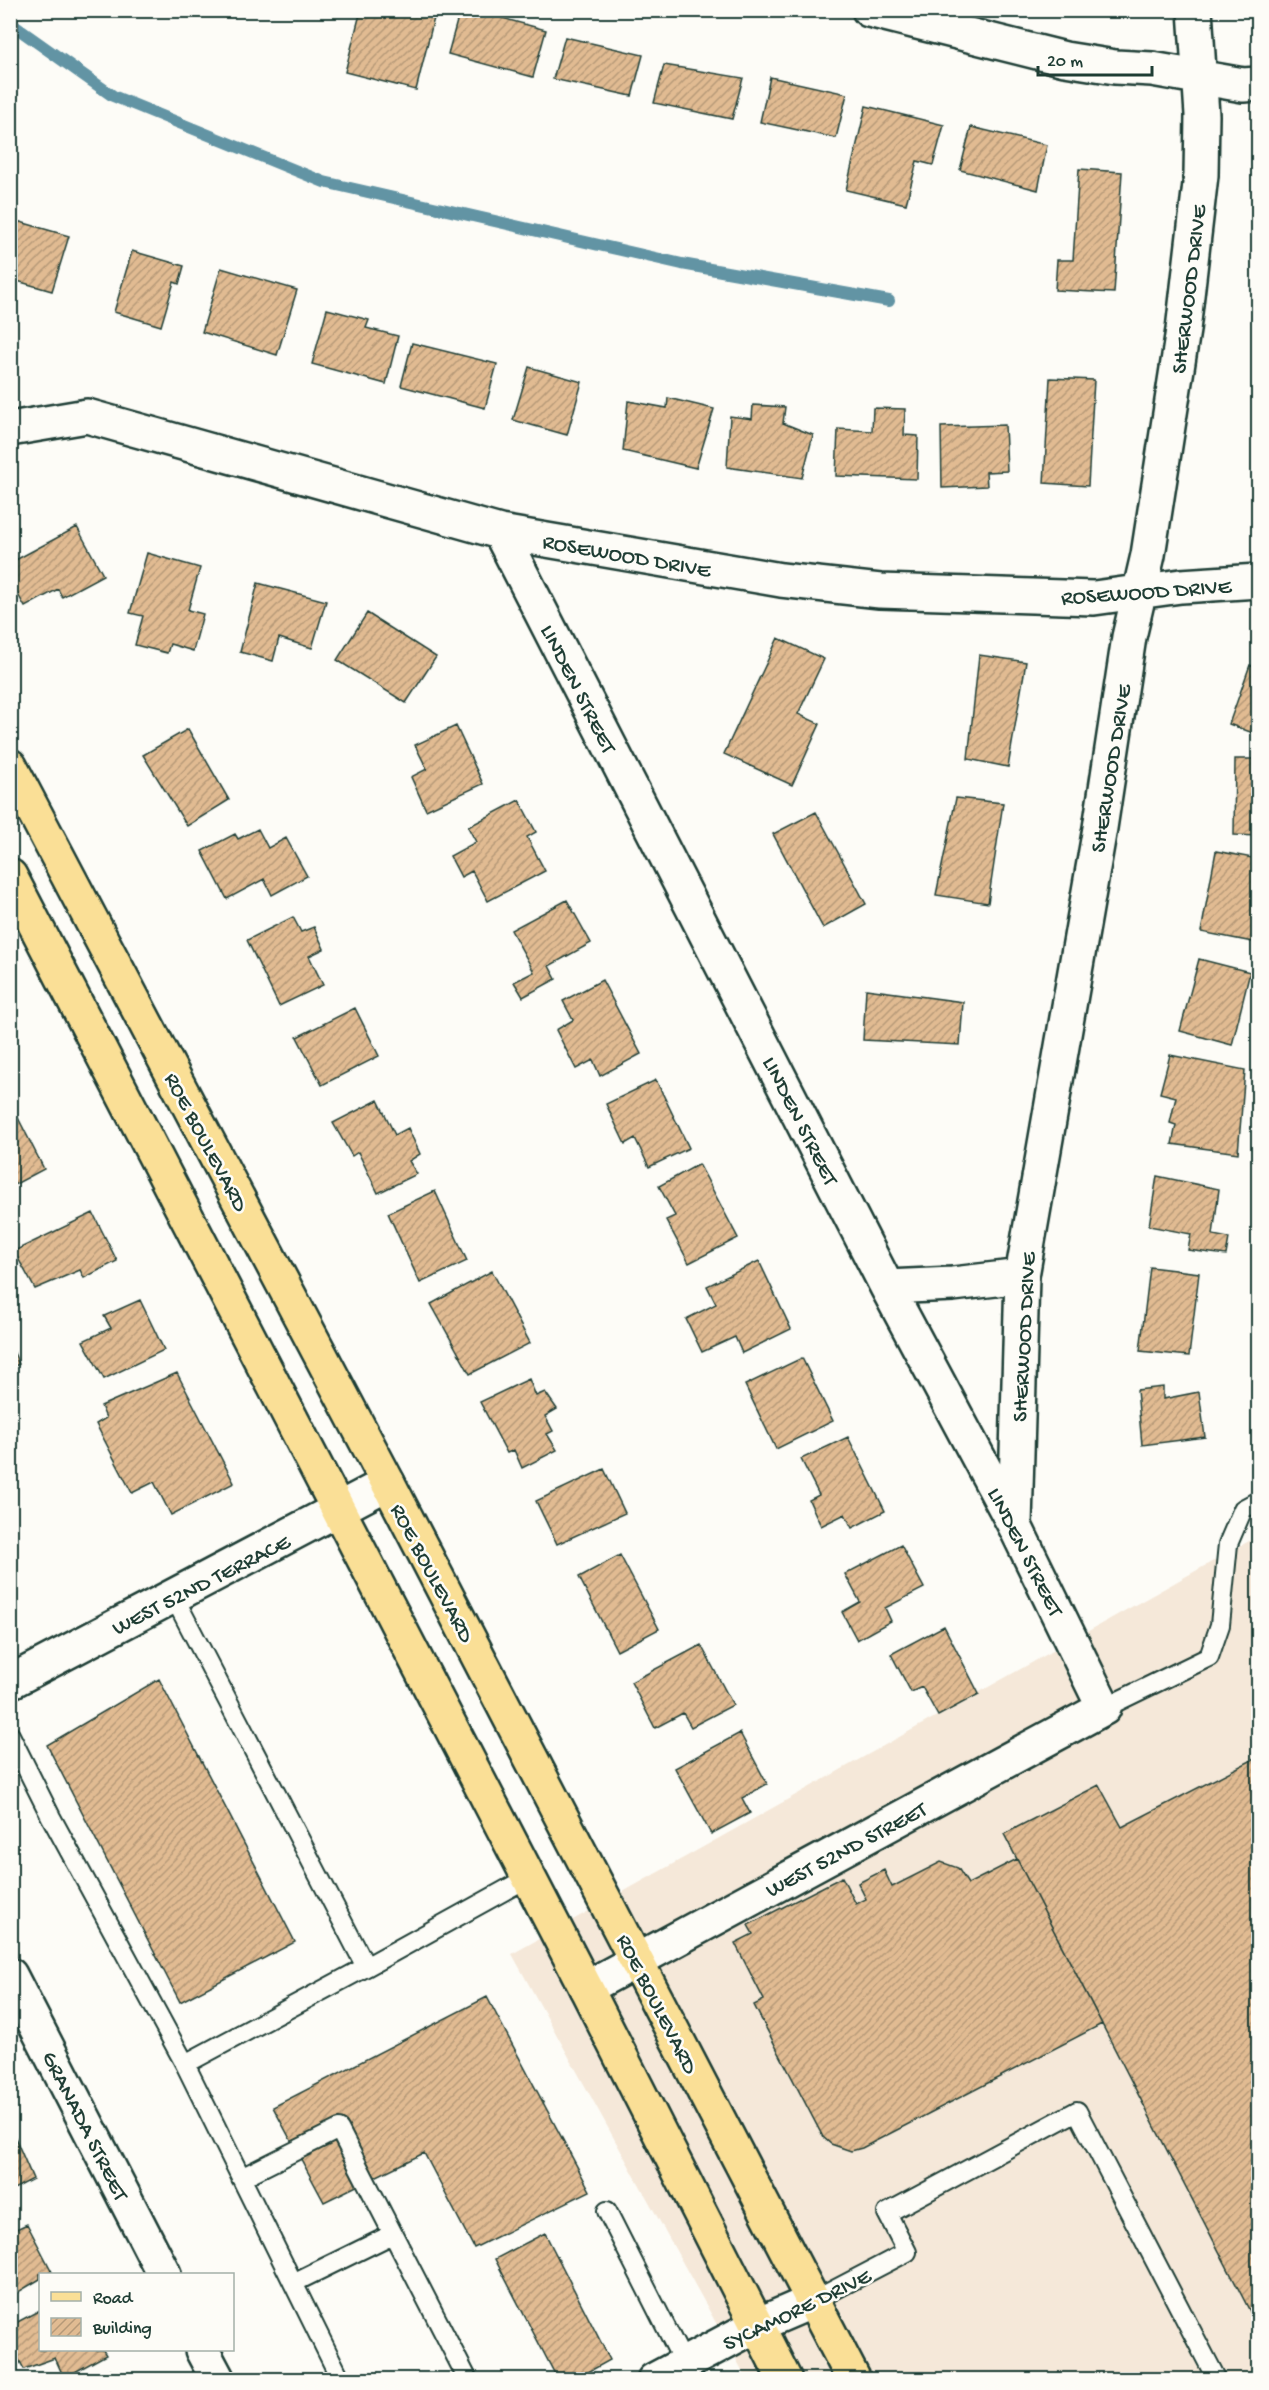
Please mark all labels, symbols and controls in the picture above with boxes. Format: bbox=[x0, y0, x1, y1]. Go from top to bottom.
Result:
scale bar bbox=[1038, 39, 1152, 77]
text: 20 m bbox=[1047, 52, 1083, 73]
street label: SHERWOOD DRIVE bbox=[1168, 202, 1214, 375]
street label: ROSEWOOD DRIVE bbox=[540, 530, 714, 586]
street label: ROSEWOOD DRIVE bbox=[1060, 575, 1234, 613]
street label: LINDEN STREET bbox=[533, 621, 621, 760]
street label: SHERWOOD DRIVE bbox=[1087, 681, 1139, 855]
street label: LINDEN STREET bbox=[755, 1053, 843, 1192]
street label: ROE BOULEVARD bbox=[157, 1069, 252, 1217]
street label: SHERWOOD DRIVE bbox=[1009, 1250, 1043, 1423]
street label: LINDEN STREET bbox=[980, 1484, 1068, 1623]
street label: ROE BOULEVARD bbox=[383, 1500, 478, 1648]
street label: WEST 52ND TERRACE bbox=[108, 1530, 296, 1643]
street label: WEST 52ND STREET bbox=[762, 1797, 933, 1905]
street label: ROE BOULEVARD bbox=[609, 1930, 702, 2080]
street label: GRANADA STREET bbox=[35, 2048, 133, 2207]
street label: SYCAMORE DRIVE bbox=[720, 2264, 877, 2359]
legend bbox=[39, 2273, 234, 2351]
text: Road bbox=[93, 2289, 134, 2310]
text: Building bbox=[92, 2319, 152, 2340]

